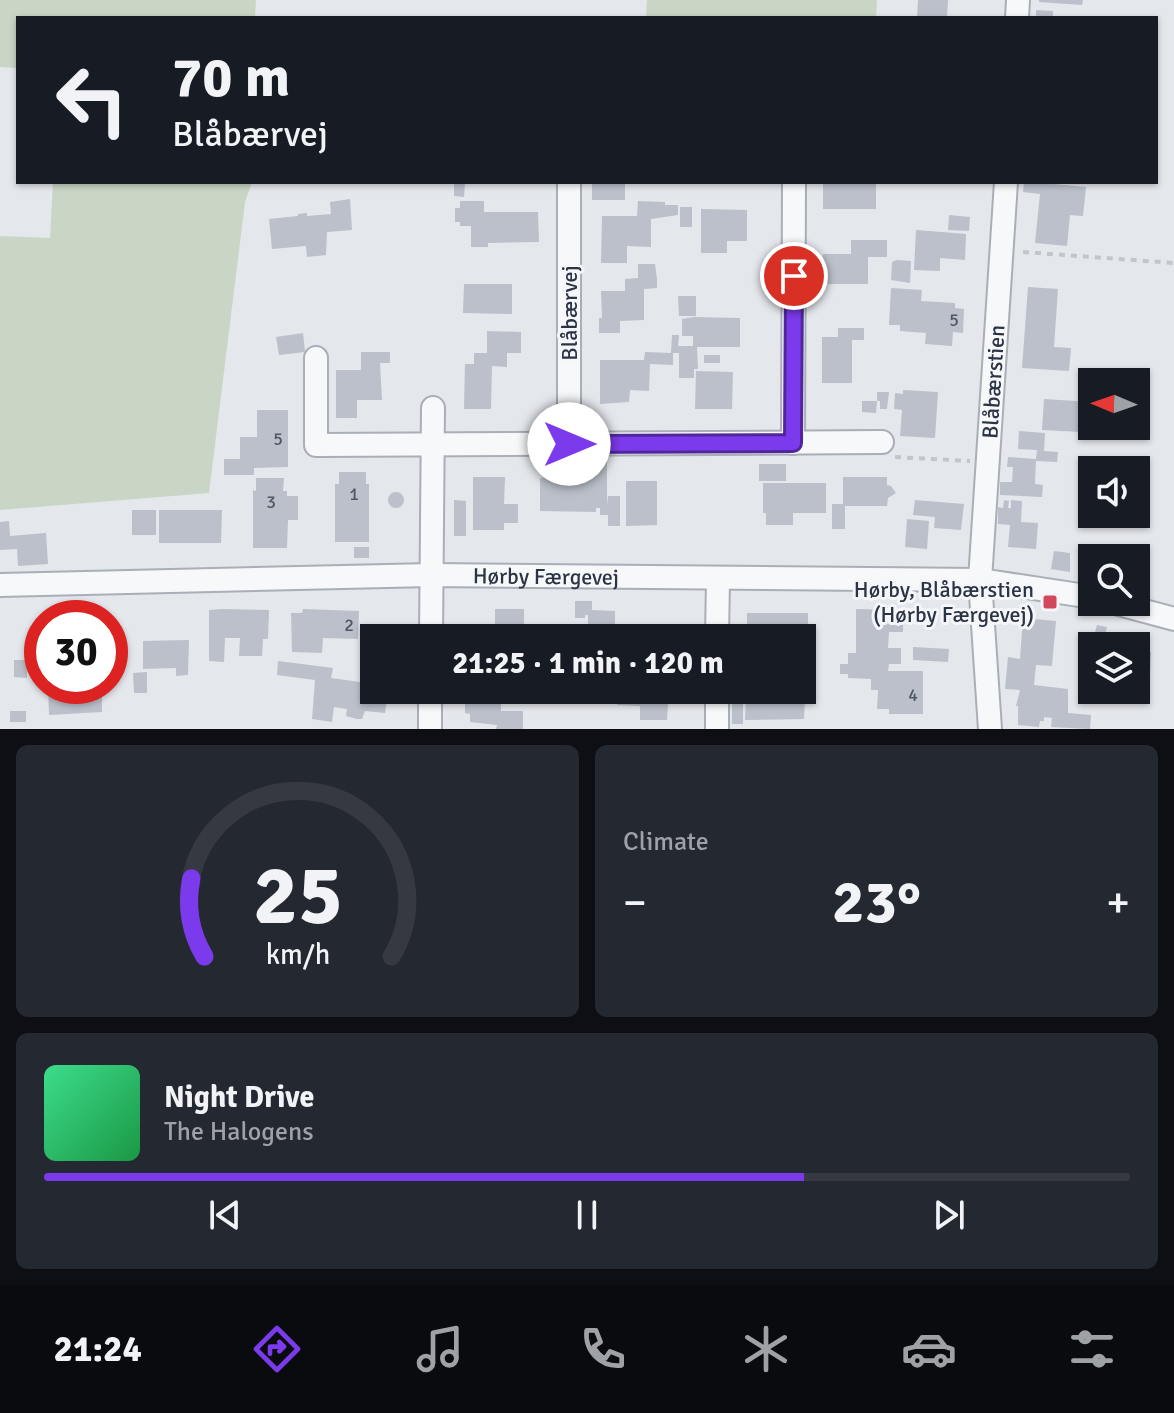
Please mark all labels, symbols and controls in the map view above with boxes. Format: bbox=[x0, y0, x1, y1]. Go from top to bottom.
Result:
text: 70 m bbox=[172, 43, 290, 112]
icon: left bbox=[40, 48, 144, 152]
text: Blåbærvej bbox=[172, 112, 328, 157]
pin bbox=[760, 242, 828, 310]
icon: arrive bbox=[772, 254, 816, 298]
street label: Blåbærvej bbox=[556, 265, 583, 361]
house number: 5 bbox=[949, 309, 959, 331]
street label: Blåbærstien bbox=[976, 324, 1011, 440]
north arrow bbox=[1078, 368, 1150, 440]
map controls bbox=[1078, 368, 1150, 704]
position arrow bbox=[527, 402, 611, 486]
house number: 5 bbox=[273, 428, 283, 450]
button: sound bbox=[1078, 456, 1150, 528]
house number: 1 bbox=[349, 483, 359, 505]
house number: 3 bbox=[266, 491, 276, 513]
button: search bbox=[1078, 544, 1150, 616]
street label: Hørby Færgevej bbox=[473, 562, 619, 591]
place label: Hørby, Blåbærstien (Hørby Færgevej) bbox=[854, 576, 1034, 628]
marker: Hørby, Blåbærstien (Hørby Færgevej) bbox=[1041, 593, 1059, 611]
speed limit sign: 30 bbox=[24, 600, 128, 704]
house number: 2 bbox=[344, 614, 354, 636]
button: layers bbox=[1078, 632, 1150, 704]
text: 21:25 · 1 min · 120 m bbox=[452, 645, 724, 682]
house number: 4 bbox=[908, 684, 918, 706]
text: Climate bbox=[623, 826, 709, 858]
text: 25 bbox=[253, 845, 342, 947]
text: 23° bbox=[832, 866, 921, 940]
text: − bbox=[623, 876, 647, 930]
text: + bbox=[1106, 876, 1130, 930]
text: km/h bbox=[265, 937, 330, 972]
text: Night Drive bbox=[164, 1079, 314, 1116]
text: The Halogens bbox=[164, 1116, 314, 1148]
icon: previous bbox=[203, 1193, 247, 1237]
icon: pause bbox=[565, 1193, 609, 1237]
icon: next bbox=[927, 1193, 971, 1237]
icon: directions bbox=[249, 1321, 305, 1377]
icon: music bbox=[412, 1321, 468, 1377]
icon: phone bbox=[575, 1321, 631, 1377]
icon: climate bbox=[738, 1321, 794, 1377]
icon: car bbox=[901, 1321, 957, 1377]
icon: filters bbox=[1064, 1321, 1120, 1377]
text: 21:24 bbox=[54, 1327, 142, 1372]

